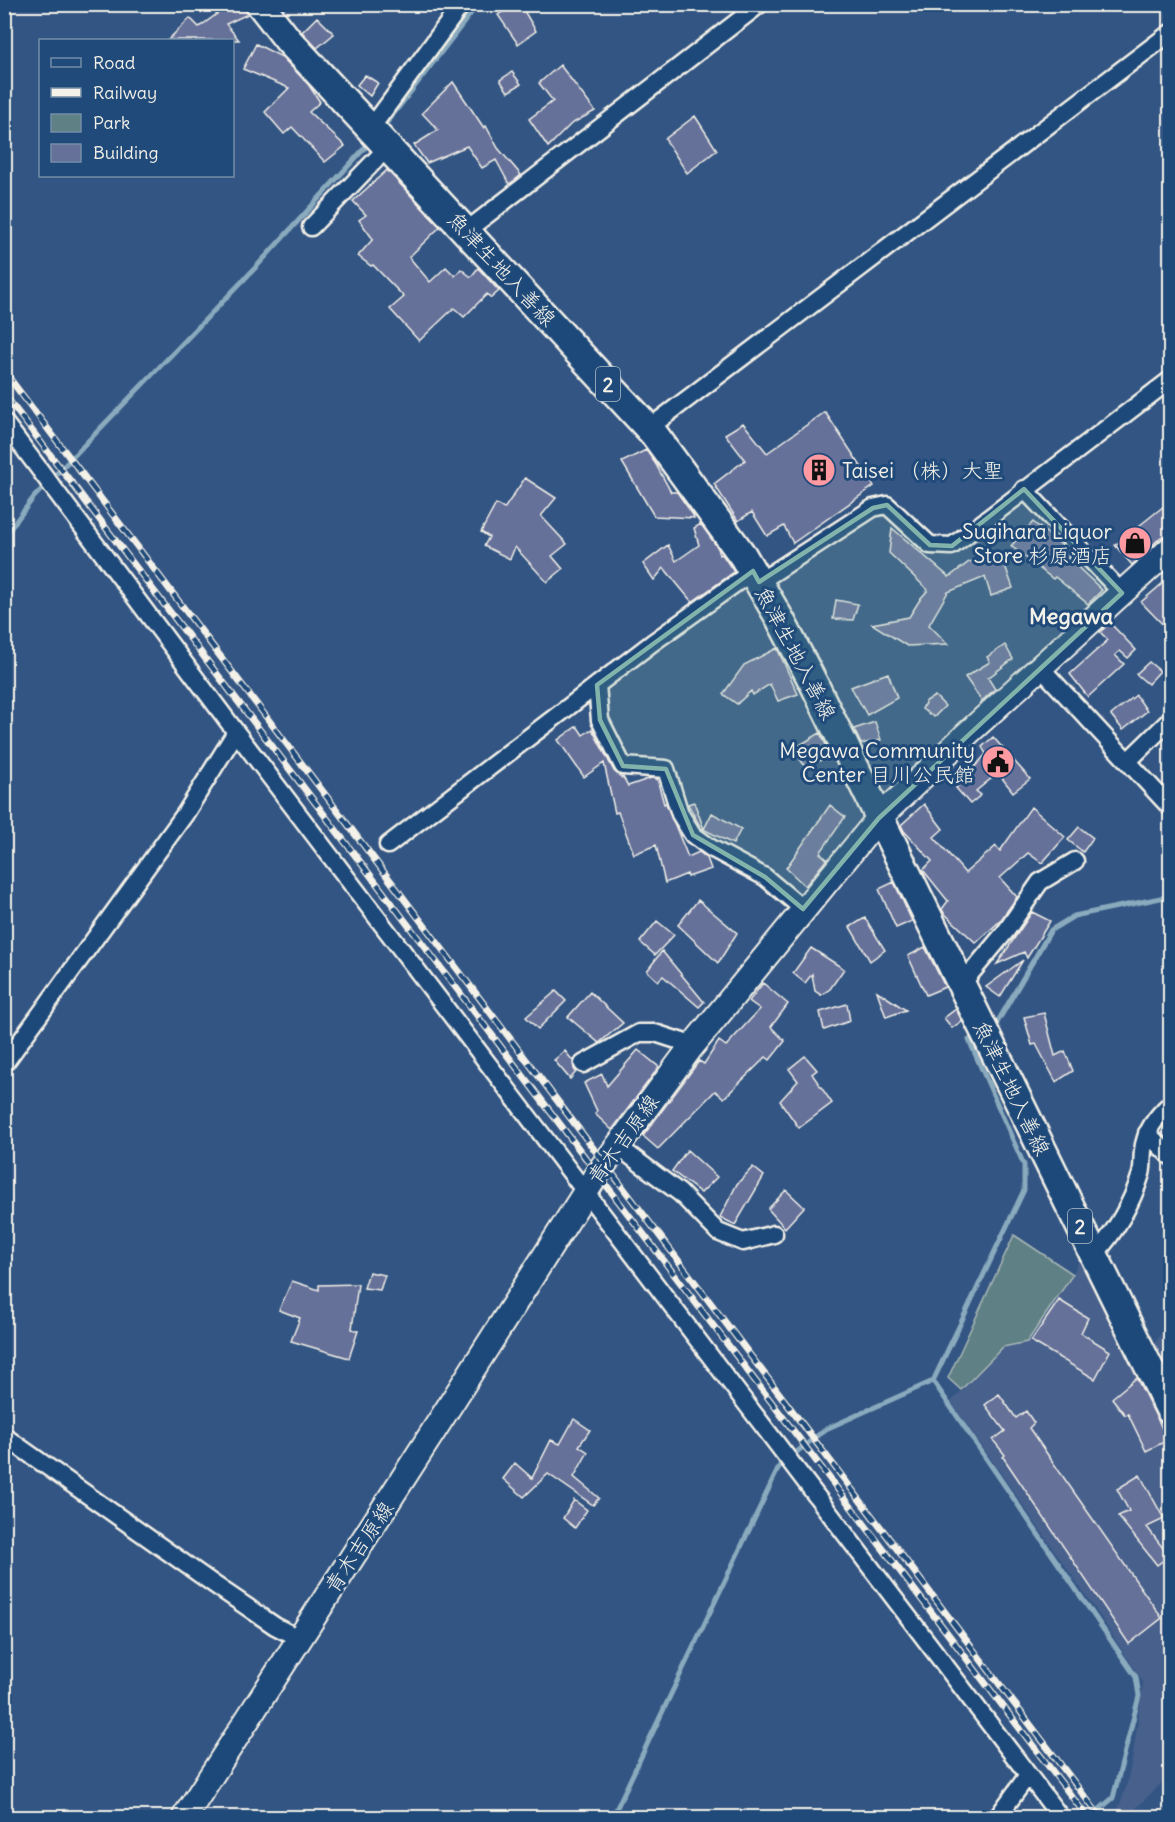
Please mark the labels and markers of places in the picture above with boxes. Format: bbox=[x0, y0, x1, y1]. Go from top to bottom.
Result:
building icon: Taisei （株）大聖 bbox=[801, 452, 837, 488]
place label: Taisei （株）大聖 bbox=[842, 457, 1004, 484]
place label: Sugihara Liquor Store 杉原酒店 bbox=[962, 518, 1112, 569]
shop icon: Sugihara Liquor Store 杉原酒店 bbox=[1117, 525, 1153, 561]
place label: Megawa Community Center 目川公民館 bbox=[779, 737, 975, 788]
public building icon: Megawa Community Center 目川公民館 bbox=[980, 744, 1016, 780]

